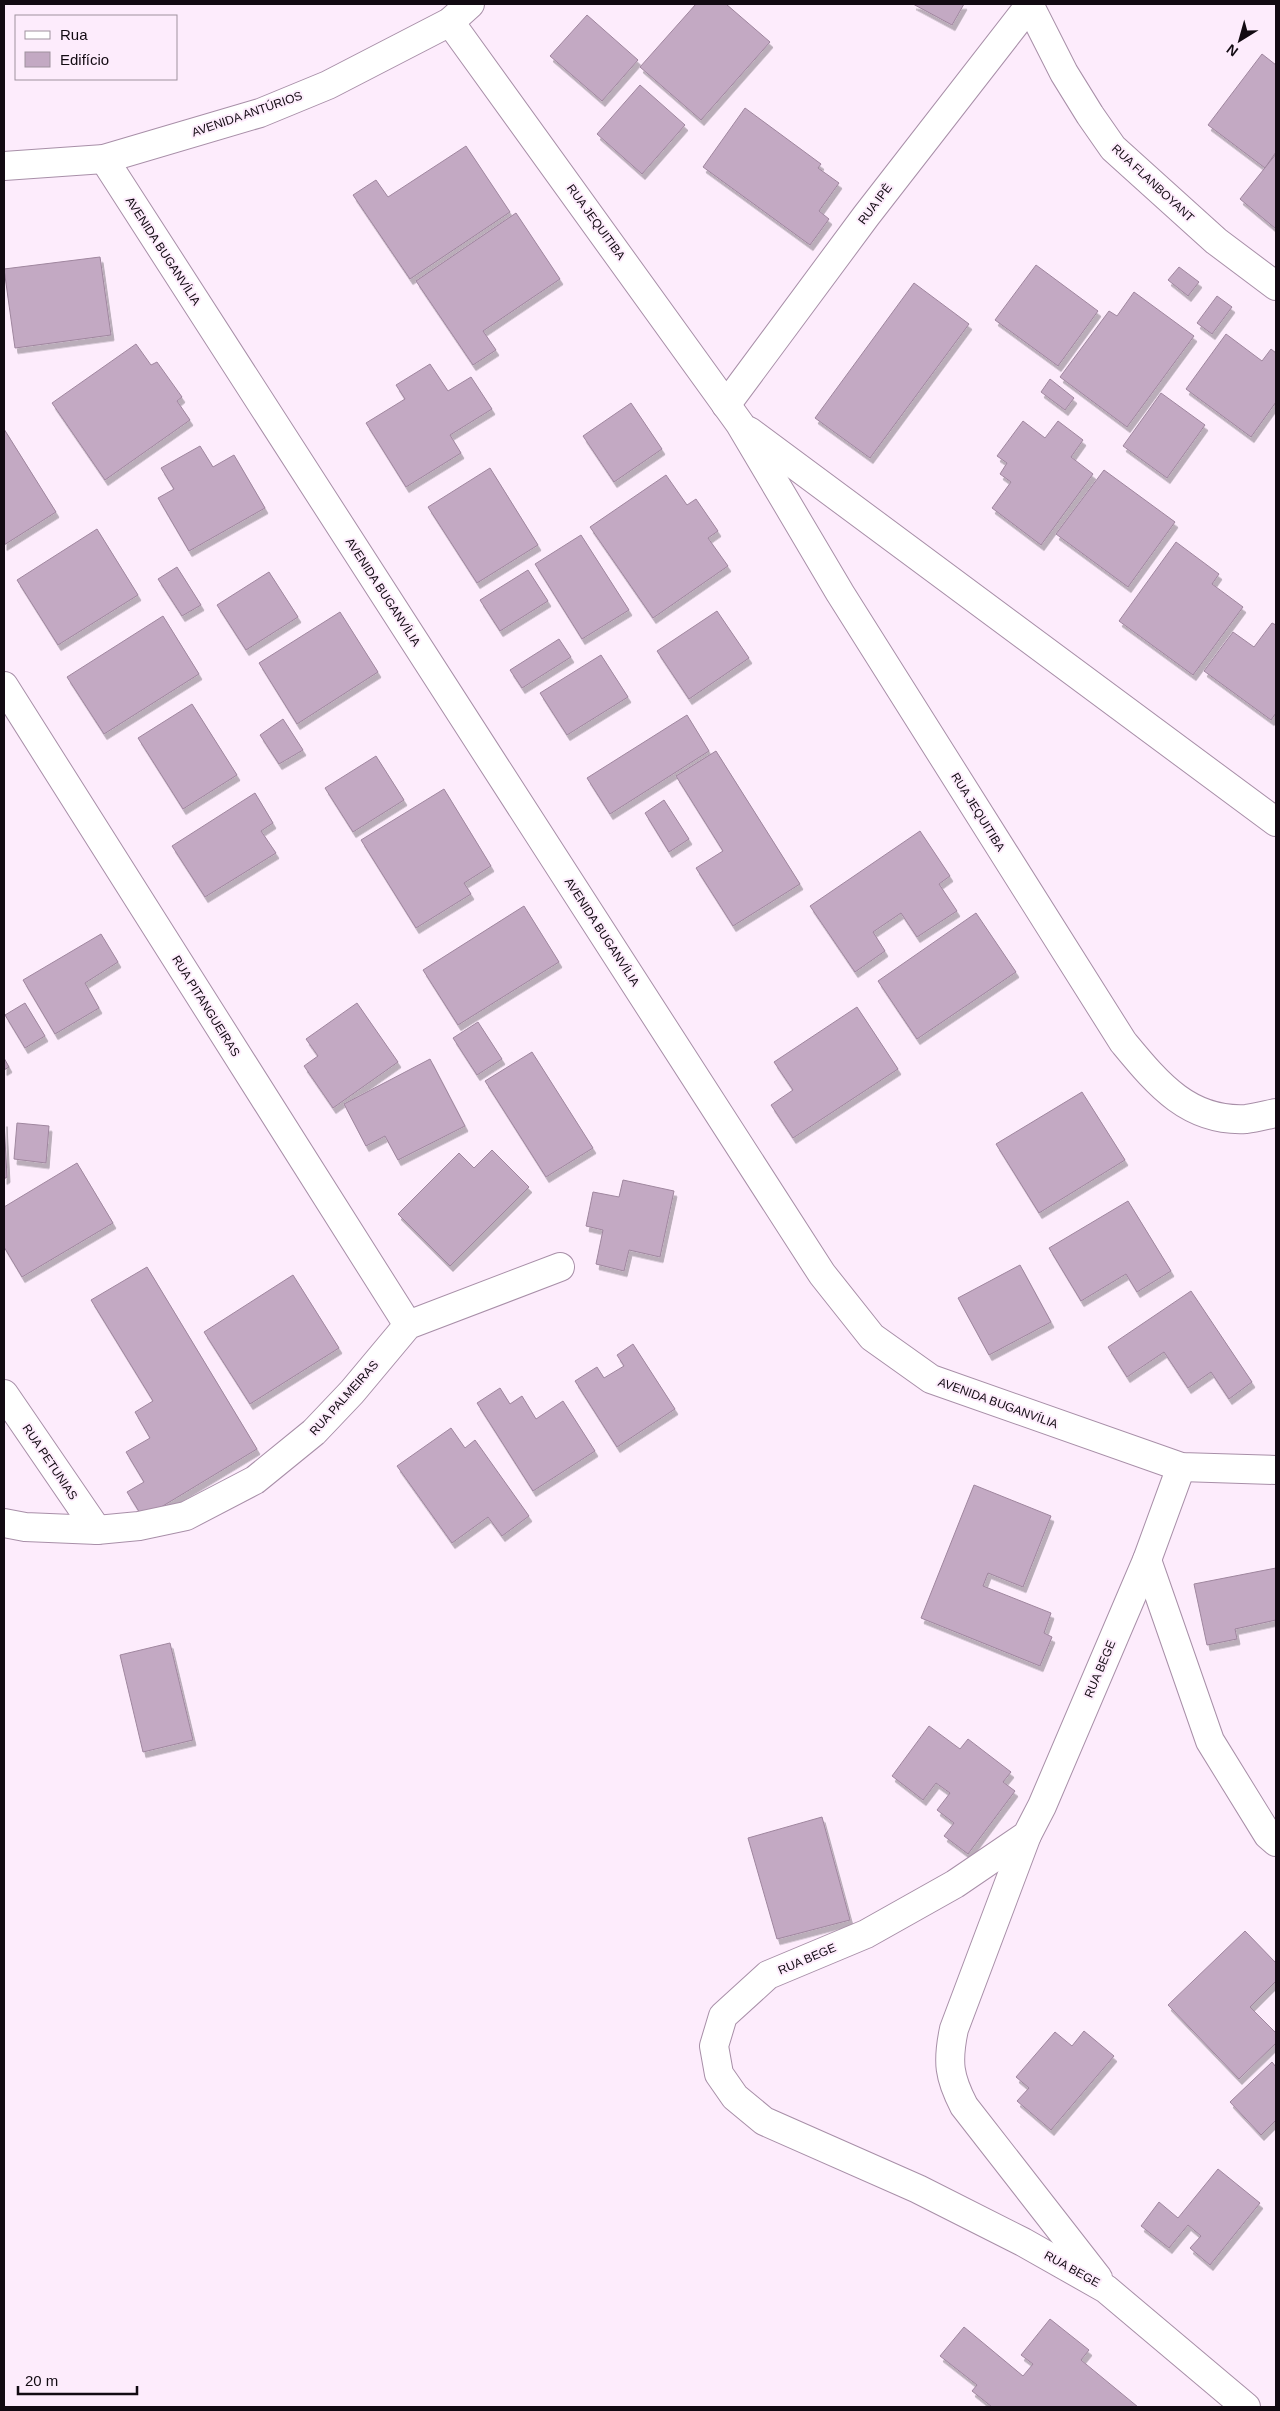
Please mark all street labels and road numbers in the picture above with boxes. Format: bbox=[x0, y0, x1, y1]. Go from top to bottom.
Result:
street label: AVENIDA ANTÚRIOS bbox=[190, 88, 304, 139]
street label: RUA FLANBOYANT bbox=[1109, 141, 1197, 225]
street label: RUA IPÊ bbox=[854, 180, 895, 227]
street label: RUA JEQUITIBA bbox=[564, 181, 628, 263]
street label: AVENIDA BUGANVÍLIA bbox=[123, 194, 204, 308]
street label: AVENIDA BUGANVÍLIA bbox=[343, 535, 424, 649]
street label: RUA JEQUITIBA bbox=[948, 770, 1008, 854]
street label: AVENIDA BUGANVÍLIA bbox=[562, 875, 643, 989]
street label: RUA PITANGUEIRAS bbox=[169, 953, 243, 1059]
street label: RUA PALMEIRAS bbox=[307, 1358, 381, 1438]
street label: AVENIDA BUGANVÍLIA bbox=[936, 1374, 1060, 1431]
street label: RUA PETUNIAS bbox=[20, 1422, 80, 1502]
street label: RUA BEGE bbox=[1082, 1638, 1118, 1700]
street label: RUA BEGE bbox=[776, 1941, 838, 1977]
street label: RUA BEGE bbox=[1042, 2248, 1102, 2290]

